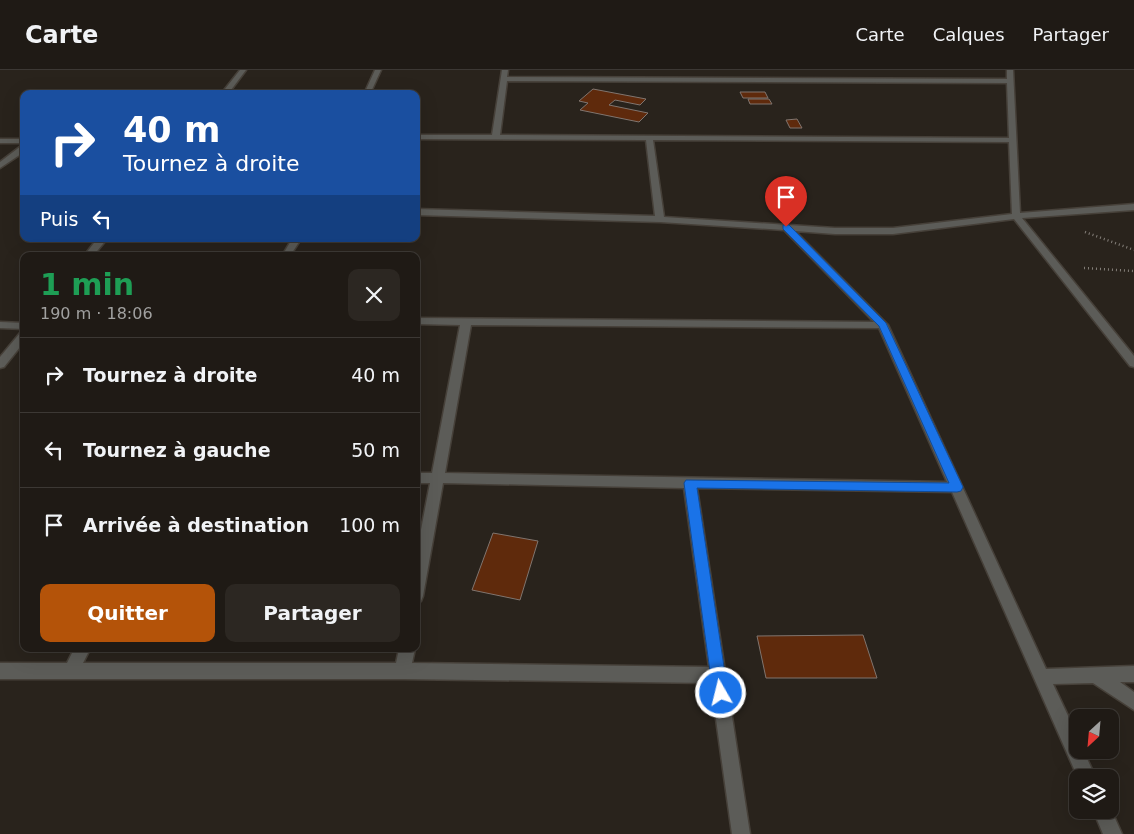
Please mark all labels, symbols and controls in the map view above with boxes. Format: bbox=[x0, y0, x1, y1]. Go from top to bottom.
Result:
text: Carte bbox=[25, 21, 98, 49]
text: Carte bbox=[856, 24, 905, 45]
text: Calques bbox=[933, 24, 1005, 45]
text: Partager bbox=[1033, 24, 1109, 45]
icon: right bbox=[40, 110, 105, 175]
text: 40 m bbox=[123, 110, 220, 150]
text: Tournez à droite bbox=[123, 151, 300, 176]
pin bbox=[765, 176, 807, 227]
icon: arrive bbox=[772, 183, 800, 211]
icon: left bbox=[88, 205, 116, 233]
text: Puis bbox=[40, 208, 78, 230]
text: 1 min bbox=[40, 267, 134, 302]
button: close bbox=[348, 269, 400, 321]
text: 190 m · 18:06 bbox=[40, 304, 153, 323]
icon: right bbox=[40, 361, 68, 389]
text: Tournez à droite bbox=[83, 364, 257, 386]
text: 40 m bbox=[351, 364, 400, 386]
icon: left bbox=[40, 436, 68, 464]
text: Tournez à gauche bbox=[83, 439, 271, 461]
text: 50 m bbox=[351, 439, 400, 461]
icon: arrive bbox=[40, 511, 68, 539]
text: Arrivée à destination bbox=[83, 514, 309, 536]
text: 100 m bbox=[339, 514, 400, 536]
button: Quitter bbox=[40, 584, 215, 642]
button: Partager bbox=[225, 584, 400, 642]
position arrow bbox=[694, 666, 746, 718]
north arrow bbox=[1069, 709, 1119, 759]
map controls bbox=[1069, 709, 1119, 819]
button: layers bbox=[1069, 769, 1119, 819]

